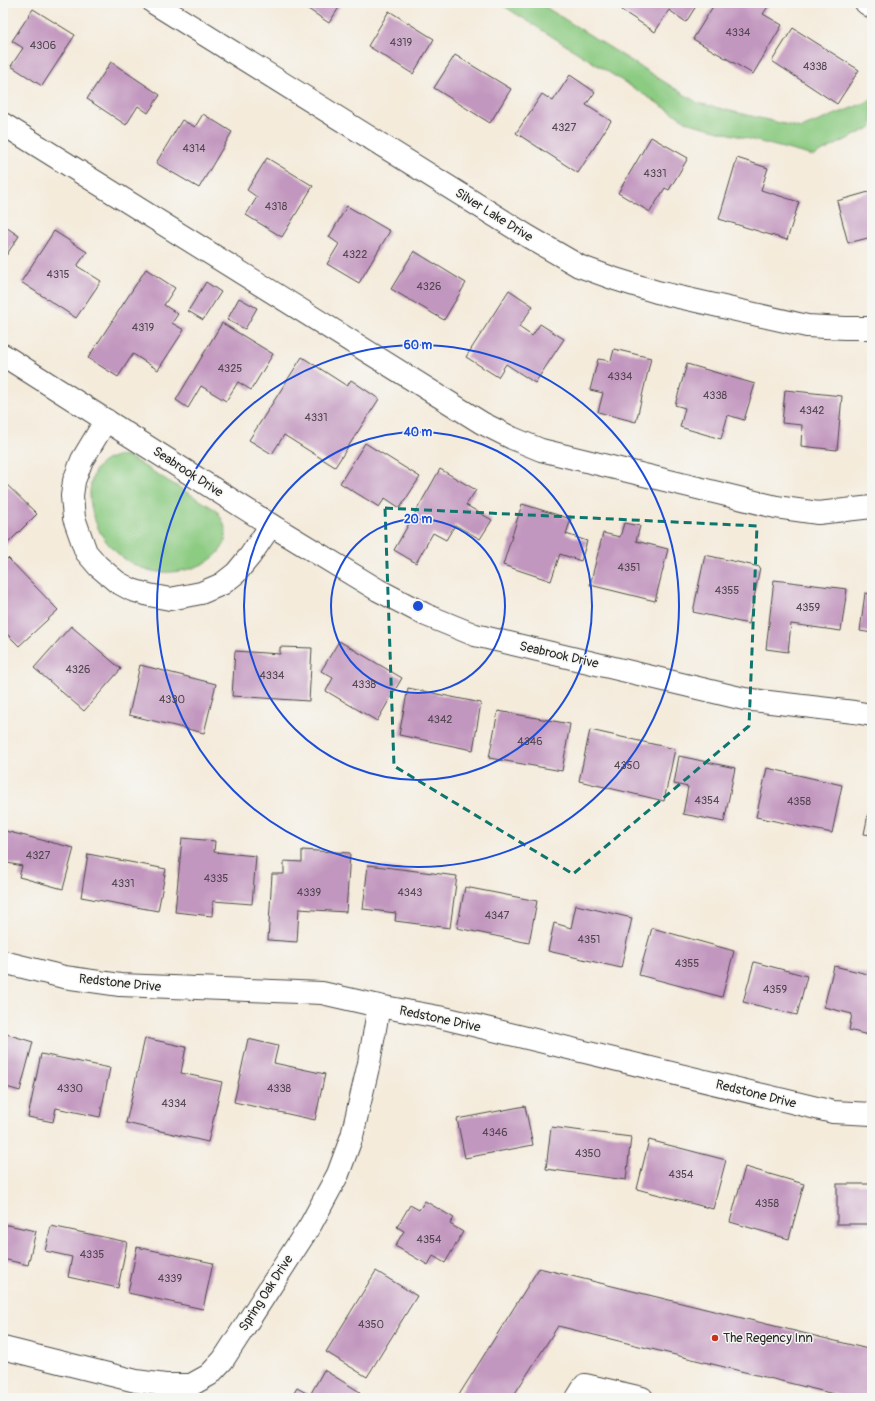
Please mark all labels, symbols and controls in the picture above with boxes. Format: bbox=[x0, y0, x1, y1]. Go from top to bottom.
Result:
house number: 4334 bbox=[725, 26, 751, 39]
house number: 4319 bbox=[390, 36, 413, 49]
house number: 4306 bbox=[30, 39, 56, 52]
house number: 4338 bbox=[803, 60, 828, 73]
house number: 4327 bbox=[552, 121, 576, 134]
house number: 4314 bbox=[182, 142, 206, 155]
house number: 4331 bbox=[644, 167, 666, 180]
street label: Silver Lake Drive bbox=[452, 185, 536, 246]
house number: 4318 bbox=[265, 200, 288, 213]
house number: 4322 bbox=[343, 248, 367, 261]
house number: 4315 bbox=[47, 268, 69, 281]
house number: 4326 bbox=[416, 280, 442, 293]
house number: 4319 bbox=[132, 321, 155, 334]
text: 60 m bbox=[404, 338, 433, 353]
house number: 4325 bbox=[218, 362, 242, 375]
house number: 4334 bbox=[607, 370, 633, 383]
house number: 4338 bbox=[703, 389, 728, 402]
house number: 4342 bbox=[799, 404, 825, 417]
house number: 4331 bbox=[305, 411, 327, 424]
text: 40 m bbox=[403, 425, 433, 440]
street label: Seabrook Drive bbox=[150, 443, 227, 501]
text: 20 m bbox=[404, 512, 432, 527]
house number: 4351 bbox=[618, 561, 640, 574]
house number: 4355 bbox=[715, 584, 739, 597]
centre of rings bbox=[411, 599, 425, 613]
house number: 4359 bbox=[796, 601, 820, 614]
street label: Seabrook Drive bbox=[518, 638, 601, 672]
house number: 4326 bbox=[65, 663, 91, 676]
house number: 4334 bbox=[259, 669, 285, 682]
house number: 4338 bbox=[352, 678, 377, 691]
house number: 4330 bbox=[159, 693, 185, 706]
house number: 4342 bbox=[427, 713, 453, 726]
house number: 4346 bbox=[517, 735, 543, 748]
house number: 4350 bbox=[614, 759, 640, 772]
house number: 4354 bbox=[695, 794, 720, 807]
house number: 4358 bbox=[787, 795, 811, 808]
house number: 4327 bbox=[26, 849, 50, 862]
house number: 4335 bbox=[204, 872, 228, 885]
house number: 4331 bbox=[112, 877, 134, 890]
house number: 4339 bbox=[297, 886, 321, 899]
house number: 4343 bbox=[397, 886, 423, 899]
house number: 4347 bbox=[485, 909, 510, 922]
house number: 4351 bbox=[578, 933, 600, 946]
house number: 4355 bbox=[675, 957, 699, 970]
street label: Redstone Drive bbox=[78, 971, 162, 995]
house number: 4359 bbox=[763, 983, 787, 996]
street label: Redstone Drive bbox=[398, 1003, 483, 1036]
street label: Redstone Drive bbox=[714, 1076, 799, 1112]
house number: 4330 bbox=[57, 1082, 83, 1095]
house number: 4338 bbox=[267, 1082, 292, 1095]
house number: 4334 bbox=[161, 1097, 187, 1110]
house number: 4346 bbox=[482, 1126, 508, 1139]
house number: 4350 bbox=[575, 1147, 601, 1160]
house number: 4354 bbox=[669, 1168, 694, 1181]
house number: 4358 bbox=[755, 1197, 779, 1210]
house number: 4354 bbox=[417, 1233, 442, 1246]
house number: 4335 bbox=[80, 1248, 104, 1261]
street label: Spring Oak Drive bbox=[235, 1251, 297, 1334]
house number: 4339 bbox=[158, 1272, 182, 1285]
house number: 4350 bbox=[358, 1318, 384, 1331]
place label: The Regency Inn bbox=[723, 1330, 813, 1346]
marker: The Regency Inn bbox=[710, 1333, 720, 1343]

